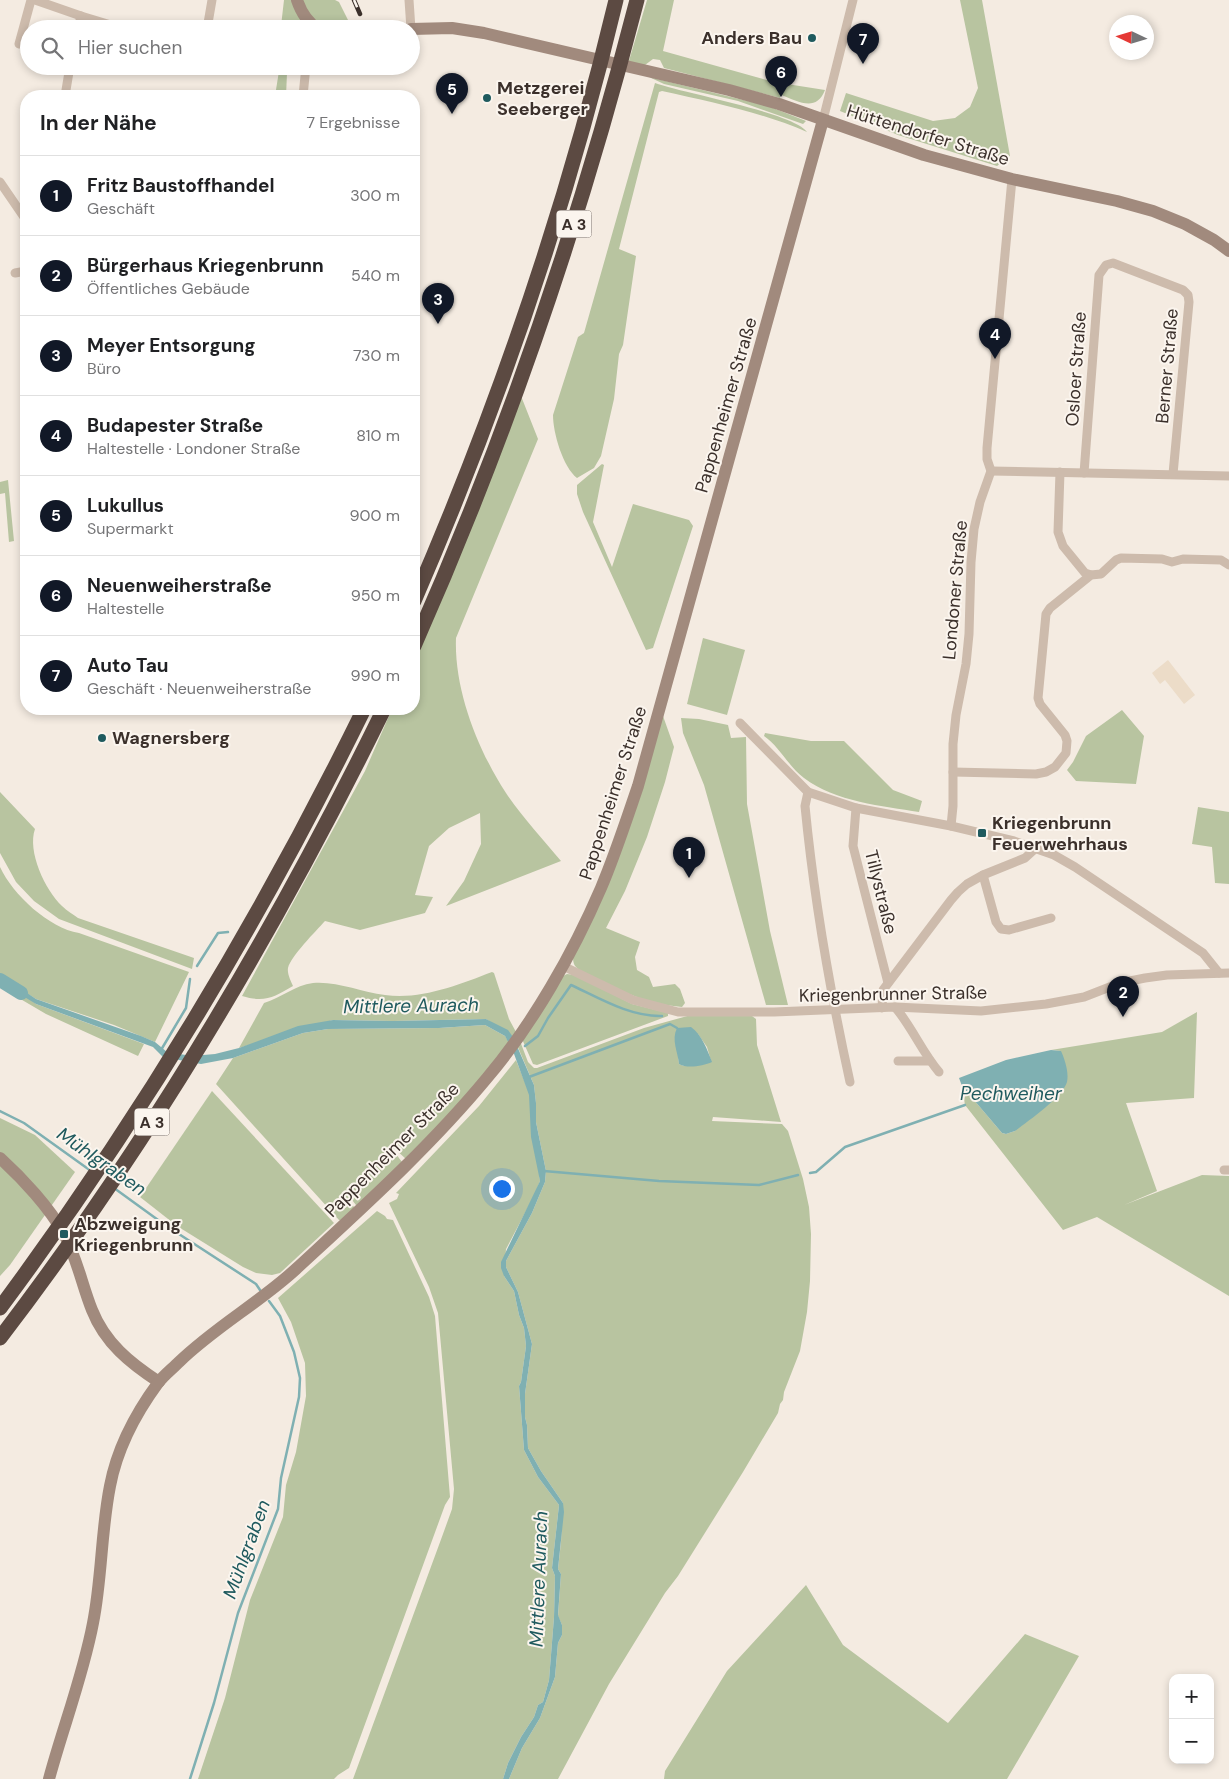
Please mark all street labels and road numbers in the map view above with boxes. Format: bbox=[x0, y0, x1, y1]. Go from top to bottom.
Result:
street label: Hüttendorfer Straße bbox=[844, 99, 1012, 171]
road number: A 3 bbox=[556, 210, 592, 238]
street label: Berner Straße bbox=[1150, 307, 1184, 425]
street label: Osloer Straße bbox=[1060, 311, 1092, 427]
street label: Pappenheimer Straße bbox=[689, 315, 763, 495]
street label: Londoner Straße bbox=[937, 519, 973, 661]
street label: Pappenheimer Straße bbox=[574, 703, 652, 883]
street label: Tillystraße bbox=[859, 847, 903, 937]
street label: Kriegenbrunner Straße bbox=[799, 980, 987, 1008]
street label: Pappenheimer Straße bbox=[319, 1077, 465, 1223]
road number: A 3 bbox=[134, 1108, 170, 1136]

